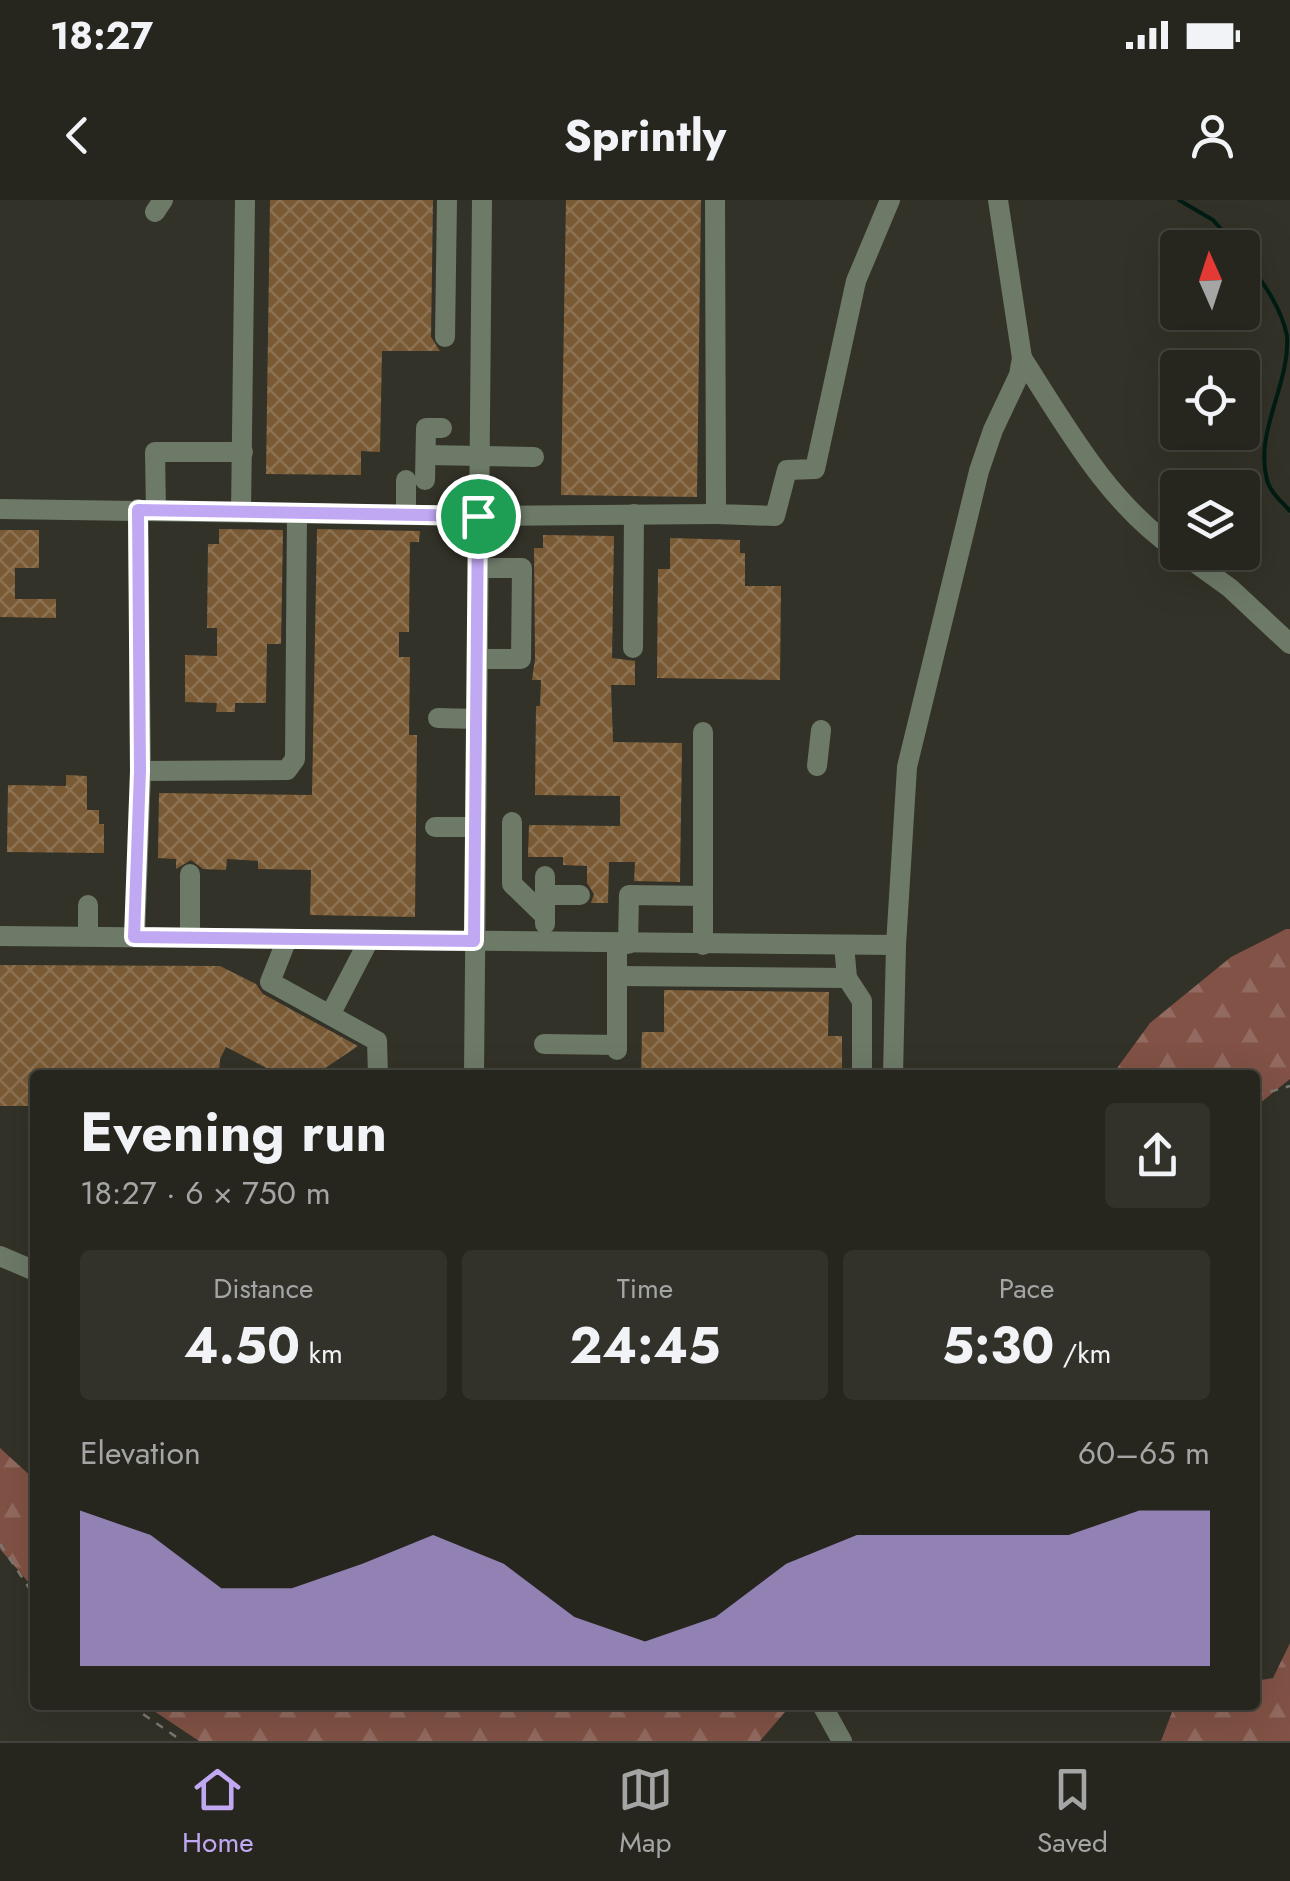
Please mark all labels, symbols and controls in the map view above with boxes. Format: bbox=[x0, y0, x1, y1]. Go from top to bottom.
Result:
text: 18:27 bbox=[50, 8, 153, 63]
text: Sprintly bbox=[564, 103, 726, 168]
icon: back bbox=[50, 108, 105, 163]
icon: person bbox=[1185, 108, 1240, 163]
north arrow bbox=[1160, 230, 1260, 330]
map controls bbox=[1160, 230, 1260, 570]
button: locate bbox=[1160, 350, 1260, 450]
button: layers bbox=[1160, 470, 1260, 570]
pin bbox=[436, 474, 521, 559]
icon: arrive bbox=[451, 489, 506, 544]
text: Evening run bbox=[80, 1092, 387, 1172]
button: share bbox=[1105, 1103, 1210, 1208]
text: 18:27 · 6 × 750 m bbox=[80, 1170, 331, 1216]
text: Distance bbox=[213, 1268, 313, 1309]
text: Time bbox=[617, 1268, 673, 1309]
text: Pace bbox=[999, 1268, 1055, 1309]
text: 4.50 bbox=[184, 1309, 300, 1382]
text: 24:45 bbox=[570, 1309, 720, 1382]
text: 5:30 bbox=[942, 1309, 1054, 1382]
text: km bbox=[300, 1333, 343, 1374]
text: /km bbox=[1054, 1333, 1111, 1374]
text: Elevation bbox=[80, 1430, 201, 1476]
text: 60–65 m bbox=[1078, 1430, 1210, 1476]
tab: Home bbox=[182, 1762, 254, 1863]
tab: Map bbox=[618, 1762, 673, 1863]
tab: Saved bbox=[1037, 1762, 1108, 1863]

